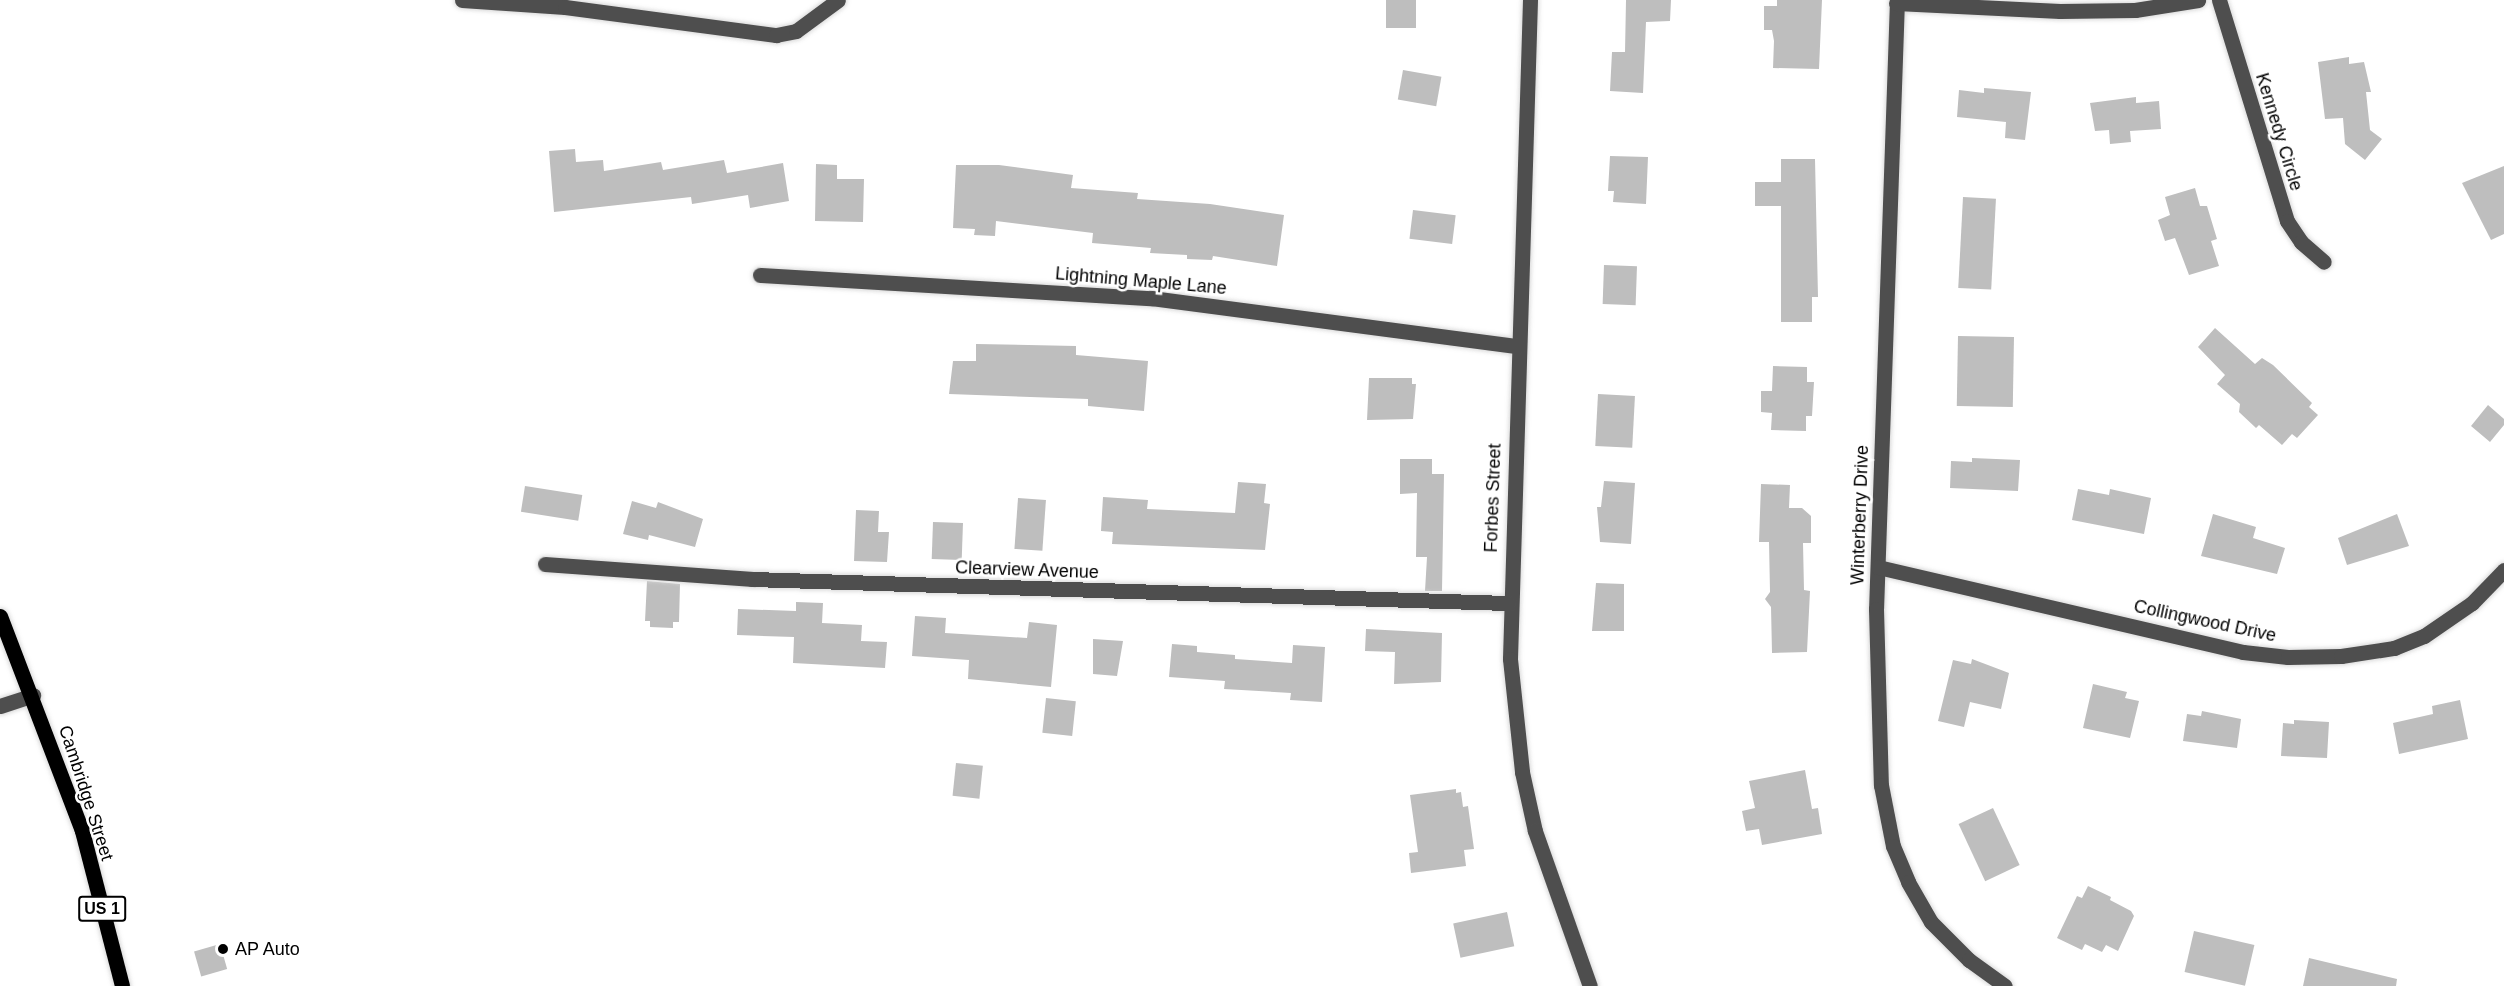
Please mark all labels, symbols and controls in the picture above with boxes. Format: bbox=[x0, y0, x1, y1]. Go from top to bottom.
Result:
street label: Kennedy Circle bbox=[2251, 70, 2307, 194]
street label: Lightning Maple Lane bbox=[1054, 263, 1228, 299]
street label: Forbes Street bbox=[1480, 443, 1506, 553]
street label: Winterberry Drive bbox=[1847, 445, 1873, 585]
street label: Clearview Avenue bbox=[954, 557, 1100, 583]
street label: Collingwood Drive bbox=[2132, 595, 2278, 647]
street label: Cambridge Street bbox=[54, 723, 118, 863]
road number: US 1 bbox=[78, 896, 126, 922]
place label: AP Auto bbox=[235, 938, 301, 960]
marker: AP Auto bbox=[216, 942, 230, 956]

